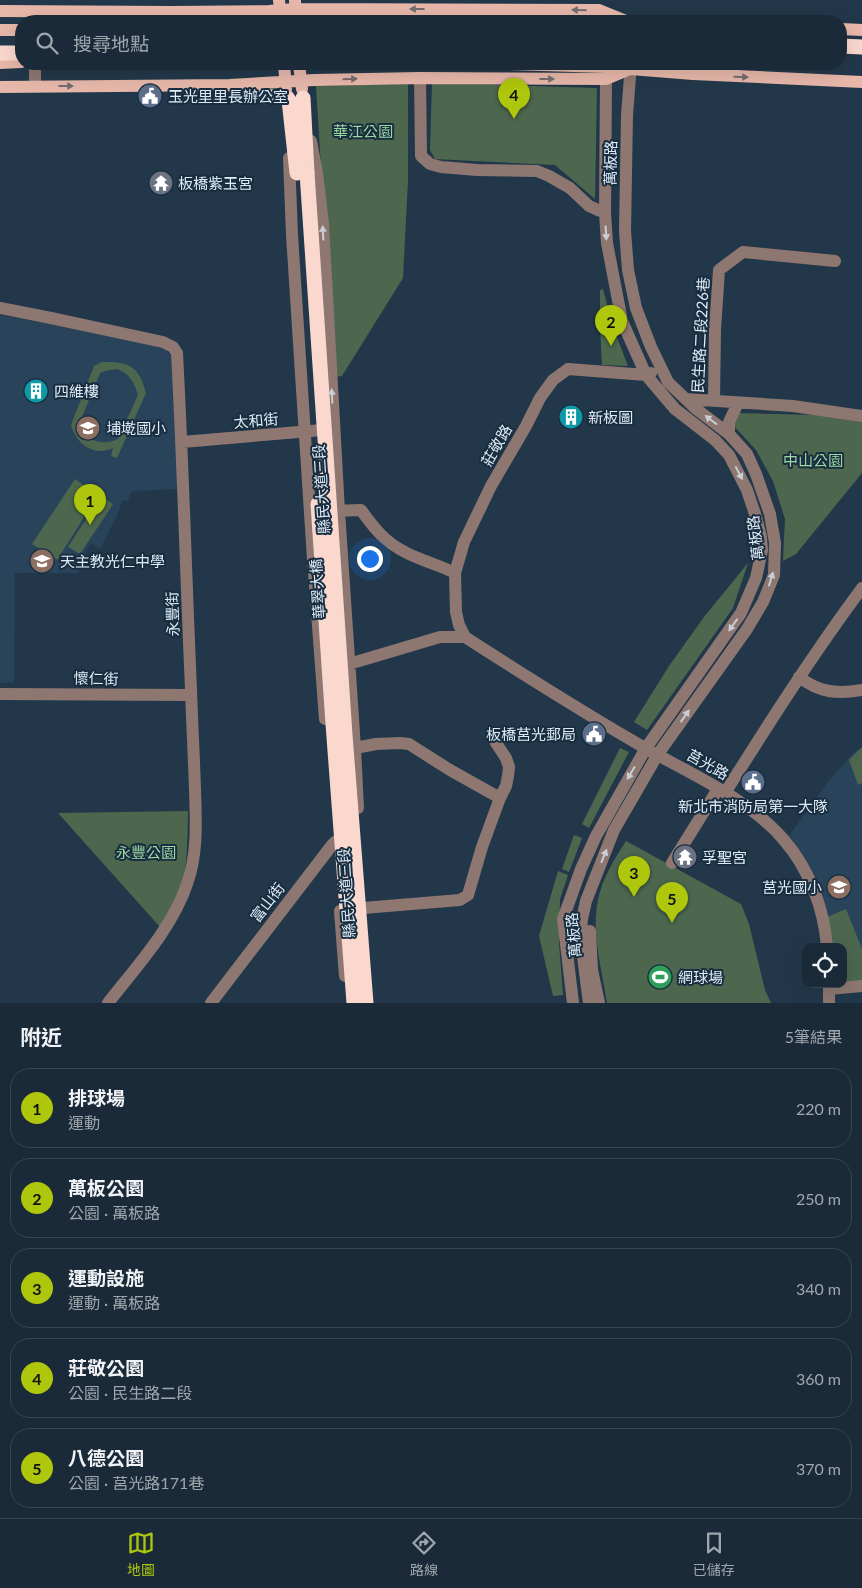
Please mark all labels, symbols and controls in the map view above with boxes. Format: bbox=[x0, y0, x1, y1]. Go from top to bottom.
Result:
one-way arrow bbox=[408, 5, 424, 13]
one-way arrow bbox=[571, 5, 587, 13]
search box bbox=[15, 15, 847, 70]
icon: search bbox=[33, 29, 61, 57]
text: 搜尋地點 bbox=[73, 32, 149, 55]
one-way arrow bbox=[734, 73, 750, 81]
one-way arrow bbox=[342, 75, 358, 83]
one-way arrow bbox=[539, 75, 555, 83]
pin: 4 bbox=[498, 78, 530, 119]
one-way arrow bbox=[58, 82, 74, 90]
public building icon: 玉光里里長辦公室 bbox=[137, 83, 163, 109]
place label: 玉光里里長辦公室 bbox=[168, 87, 288, 105]
park label: 華江公園 bbox=[333, 122, 393, 140]
street label: 萬板路 bbox=[601, 140, 619, 186]
temple icon: 板橋紫玉宮 bbox=[148, 170, 174, 196]
place label: 板橋紫玉宮 bbox=[178, 174, 253, 192]
one-way arrow bbox=[319, 225, 327, 241]
one-way arrow bbox=[603, 225, 611, 241]
street label: 民生路二段226巷 bbox=[688, 277, 712, 393]
pin: 2 bbox=[595, 305, 627, 346]
building icon: 四維樓 bbox=[23, 378, 49, 404]
place label: 四維樓 bbox=[54, 382, 99, 400]
one-way arrow bbox=[327, 387, 335, 403]
building icon: 新板圖 bbox=[558, 404, 584, 430]
place label: 新板圖 bbox=[588, 408, 633, 426]
street label: 太和街 bbox=[233, 409, 279, 431]
school or university icon: 埔墘國小 bbox=[75, 415, 101, 441]
one-way arrow bbox=[705, 415, 718, 426]
place label: 埔墘國小 bbox=[106, 419, 166, 437]
street label: 莊敬路 bbox=[477, 421, 515, 469]
street label: 縣民大道三段 bbox=[309, 443, 333, 535]
park label: 中山公園 bbox=[783, 451, 843, 469]
one-way arrow bbox=[735, 466, 743, 480]
pin: 1 bbox=[74, 484, 106, 525]
street label: 萬板路 bbox=[743, 515, 767, 561]
your location bbox=[357, 546, 383, 572]
school or university icon: 天主教光仁中學 bbox=[29, 548, 55, 574]
place label: 天主教光仁中學 bbox=[60, 552, 165, 570]
street label: 華翠大橋 bbox=[306, 558, 328, 620]
one-way arrow bbox=[768, 572, 776, 587]
street label: 永豐街 bbox=[162, 591, 182, 637]
one-way arrow bbox=[728, 618, 738, 632]
street label: 懷仁街 bbox=[73, 669, 119, 687]
one-way arrow bbox=[680, 709, 690, 723]
public building icon: 板橋莒光郵局 bbox=[581, 721, 607, 747]
place label: 板橋莒光郵局 bbox=[486, 725, 576, 743]
street label: 莒光路 bbox=[684, 745, 732, 783]
one-way arrow bbox=[626, 767, 635, 780]
public building icon: 新北市消防局第一大隊 bbox=[740, 769, 766, 795]
place label: 新北市消防局第一大隊 bbox=[678, 797, 828, 815]
park label: 永豐公園 bbox=[116, 843, 176, 861]
temple icon: 孚聖宮 bbox=[672, 844, 698, 870]
street label: 縣民大道三段 bbox=[334, 847, 358, 939]
one-way arrow bbox=[600, 848, 608, 863]
place label: 孚聖宮 bbox=[702, 848, 747, 866]
pin: 3 bbox=[618, 856, 650, 897]
school or university icon: 莒光國小 bbox=[826, 874, 852, 900]
place label: 莒光國小 bbox=[762, 878, 822, 896]
street label: 富山街 bbox=[246, 879, 288, 925]
pin: 5 bbox=[656, 882, 688, 923]
street label: 萬板路 bbox=[562, 912, 584, 958]
map controls bbox=[802, 943, 847, 988]
button: locate bbox=[802, 943, 847, 988]
sports icon: 網球場 bbox=[647, 964, 673, 990]
place label: 網球場 bbox=[678, 968, 723, 986]
text: 附近 bbox=[20, 1024, 62, 1049]
text: 5筆結果 bbox=[785, 1027, 842, 1046]
text: 排球場 bbox=[68, 1086, 125, 1109]
text: 1 bbox=[32, 1099, 42, 1118]
text: 220 m bbox=[796, 1099, 841, 1118]
text: 運動 bbox=[68, 1113, 100, 1132]
text: 萬板公園 bbox=[68, 1176, 144, 1199]
text: 2 bbox=[32, 1189, 42, 1208]
text: 250 m bbox=[796, 1189, 841, 1208]
text: 公園 · 萬板路 bbox=[68, 1203, 160, 1222]
text: 運動設施 bbox=[68, 1266, 144, 1289]
text: 3 bbox=[32, 1279, 42, 1298]
text: 340 m bbox=[796, 1279, 841, 1298]
text: 運動 · 萬板路 bbox=[68, 1293, 160, 1312]
text: 莊敬公園 bbox=[68, 1356, 144, 1379]
text: 4 bbox=[32, 1369, 42, 1388]
text: 360 m bbox=[796, 1369, 841, 1388]
text: 公園 · 民生路二段 bbox=[68, 1383, 192, 1402]
text: 八德公園 bbox=[68, 1446, 144, 1469]
text: 5 bbox=[32, 1459, 42, 1478]
text: 370 m bbox=[796, 1459, 841, 1478]
text: 公園 · 莒光路171巷 bbox=[68, 1473, 204, 1492]
tab: 地圖 bbox=[127, 1529, 155, 1579]
tab: 路線 bbox=[410, 1529, 438, 1579]
tab: 已儲存 bbox=[693, 1529, 735, 1579]

